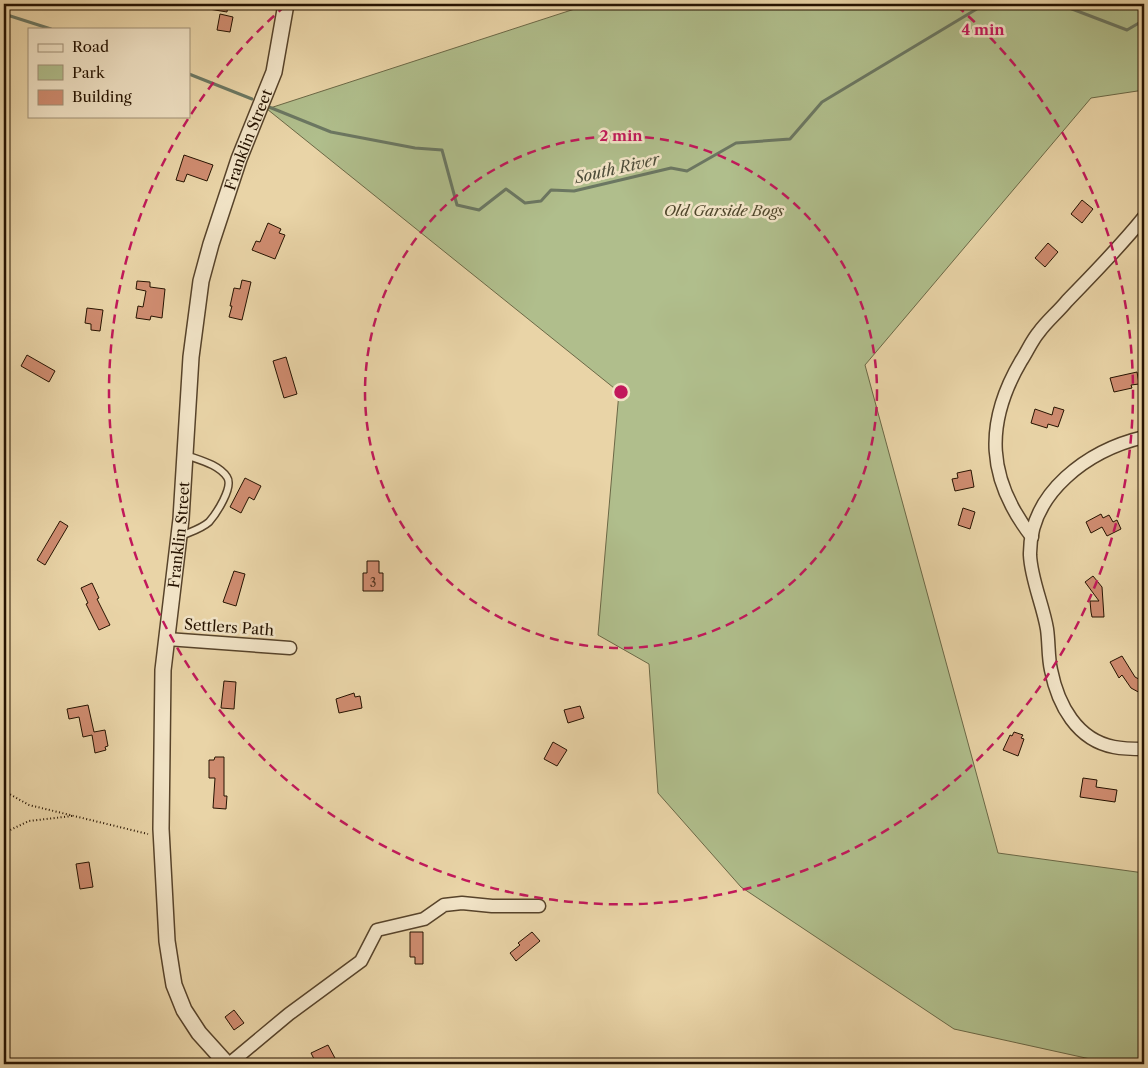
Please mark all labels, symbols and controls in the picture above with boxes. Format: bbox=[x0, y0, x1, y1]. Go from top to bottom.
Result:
text: 4 min bbox=[961, 20, 1005, 39]
legend bbox=[28, 28, 190, 118]
text: Road bbox=[72, 37, 109, 56]
text: Park bbox=[72, 63, 106, 82]
street label: Franklin Street bbox=[220, 85, 276, 193]
text: Building bbox=[72, 87, 132, 106]
text: 2 min bbox=[599, 126, 643, 145]
water label: South River bbox=[572, 148, 663, 188]
park label: Old Garside Bogs bbox=[664, 201, 785, 220]
centre of rings bbox=[612, 383, 630, 401]
street label: Franklin Street bbox=[163, 480, 193, 589]
house number: 3 bbox=[370, 575, 376, 590]
street label: Settlers Path bbox=[183, 614, 275, 640]

